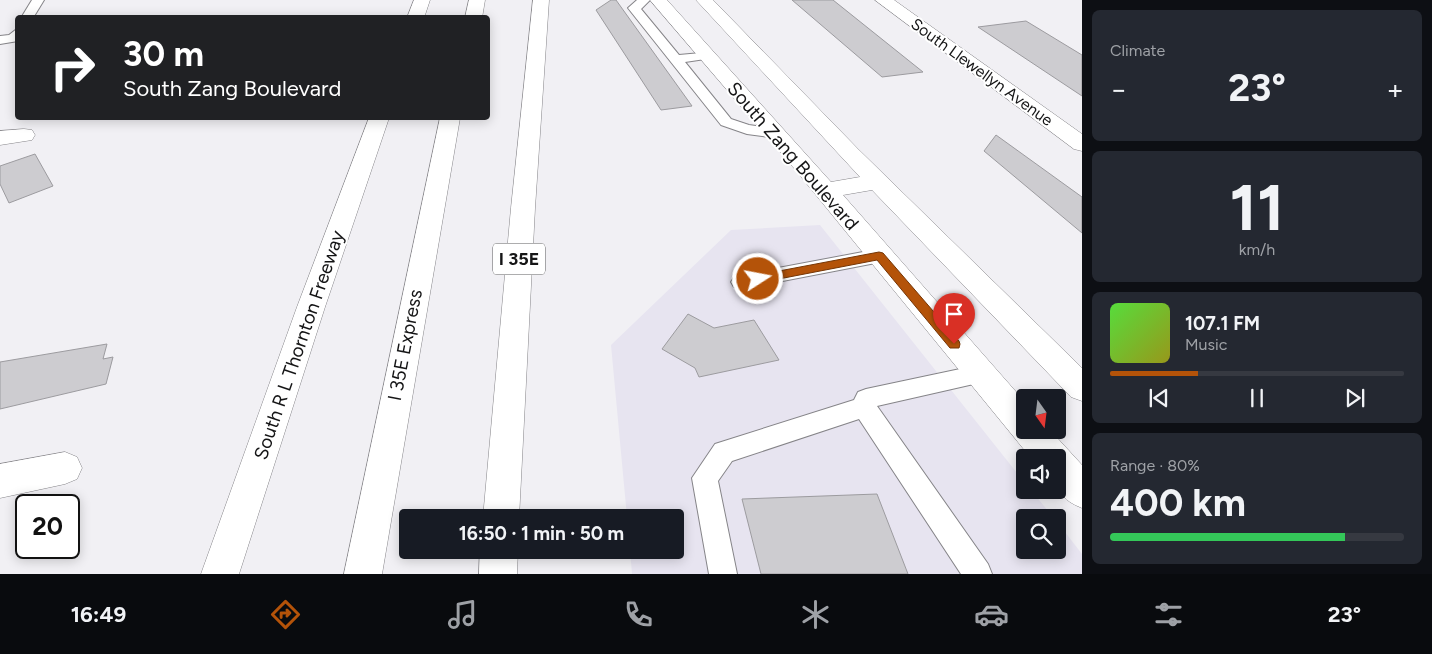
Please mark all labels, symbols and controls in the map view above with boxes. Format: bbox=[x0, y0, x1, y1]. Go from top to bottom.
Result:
street label: South Llewellyn Avenue bbox=[907, 14, 1057, 130]
text: 30 m bbox=[123, 33, 204, 75]
icon: right bbox=[40, 35, 105, 100]
text: Climate bbox=[1110, 41, 1165, 60]
text: 23° bbox=[1228, 65, 1286, 111]
text: − bbox=[1110, 72, 1127, 106]
text: + bbox=[1387, 72, 1404, 106]
text: South Zang Boulevard bbox=[123, 75, 341, 102]
street label: South Zang Boulevard bbox=[722, 77, 864, 235]
text: 11 bbox=[1230, 168, 1284, 246]
street label: South R L Thornton Freeway bbox=[249, 227, 349, 463]
text: km/h bbox=[1239, 240, 1275, 259]
road number: I 35E bbox=[493, 243, 545, 274]
position arrow bbox=[731, 252, 783, 304]
street label: I 35E Express bbox=[383, 287, 427, 403]
pin bbox=[933, 293, 975, 344]
icon: arrive bbox=[940, 300, 968, 328]
text: 107.1 FM bbox=[1185, 312, 1260, 335]
text: Music bbox=[1185, 335, 1227, 354]
icon: previous bbox=[1145, 384, 1173, 412]
icon: pause bbox=[1243, 384, 1271, 412]
icon: next bbox=[1341, 384, 1369, 412]
north arrow bbox=[1016, 389, 1066, 439]
map controls bbox=[1016, 389, 1066, 559]
button: sound bbox=[1016, 449, 1066, 499]
text: Range · 80% bbox=[1110, 456, 1200, 475]
text: 400 km bbox=[1110, 480, 1246, 526]
speed limit sign: 20 bbox=[15, 494, 80, 559]
button: search bbox=[1016, 509, 1066, 559]
text: 16:50 · 1 min · 50 m bbox=[459, 522, 624, 545]
icon: directions bbox=[268, 597, 303, 632]
icon: music bbox=[445, 597, 480, 632]
icon: phone bbox=[621, 597, 656, 632]
icon: climate bbox=[798, 597, 833, 632]
icon: car bbox=[974, 597, 1009, 632]
icon: filters bbox=[1151, 597, 1186, 632]
text: 16:49 bbox=[71, 601, 126, 628]
text: 23° bbox=[1328, 601, 1361, 628]

